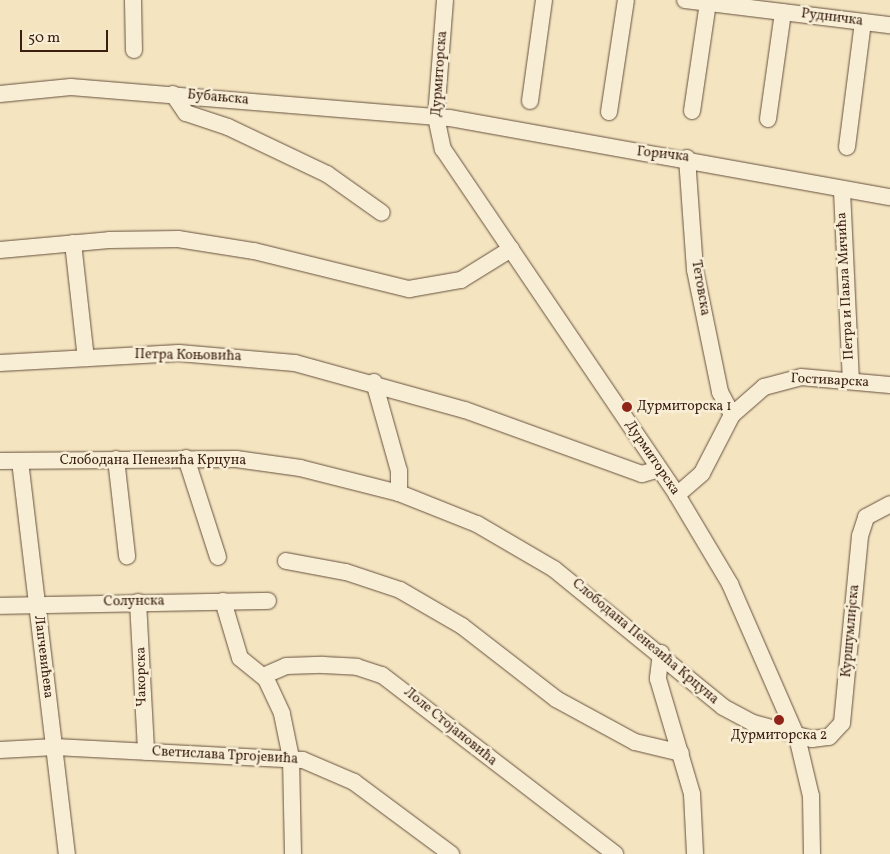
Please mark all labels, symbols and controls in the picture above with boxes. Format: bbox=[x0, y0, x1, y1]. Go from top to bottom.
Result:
street label: Рудничка bbox=[800, 6, 864, 30]
scale bar bbox=[22, 20, 110, 52]
text: 50 m bbox=[28, 28, 60, 49]
street label: Дурмиторска bbox=[429, 30, 451, 118]
street label: Бубањска bbox=[187, 87, 249, 109]
street label: Горичка bbox=[636, 144, 690, 166]
street label: Петра и Павла Мичића bbox=[834, 212, 858, 360]
street label: Тетовска bbox=[687, 259, 713, 317]
street label: Петра Коњовића bbox=[134, 347, 242, 365]
street label: Гостиварска bbox=[790, 371, 870, 391]
place label: Дурмиторска 1 bbox=[637, 399, 732, 415]
marker: Дурмиторска 1 bbox=[621, 401, 633, 413]
street label: Дурмиторска bbox=[621, 418, 683, 498]
street label: Слободана Пенезића Крцуна bbox=[60, 453, 246, 469]
street label: Слободана Пенезића Крцуна bbox=[568, 576, 722, 708]
street label: Куршумлијска bbox=[839, 584, 863, 678]
street label: Солунска bbox=[103, 593, 165, 611]
street label: Лапчевићева bbox=[30, 615, 56, 699]
street label: Чакорска bbox=[133, 647, 151, 707]
street label: Лоле Стојановића bbox=[400, 684, 500, 770]
marker: Дурмиторска 2 bbox=[773, 714, 785, 726]
place label: Дурмиторска 2 bbox=[731, 728, 827, 744]
street label: Светислава Тргојевића bbox=[151, 744, 299, 768]

